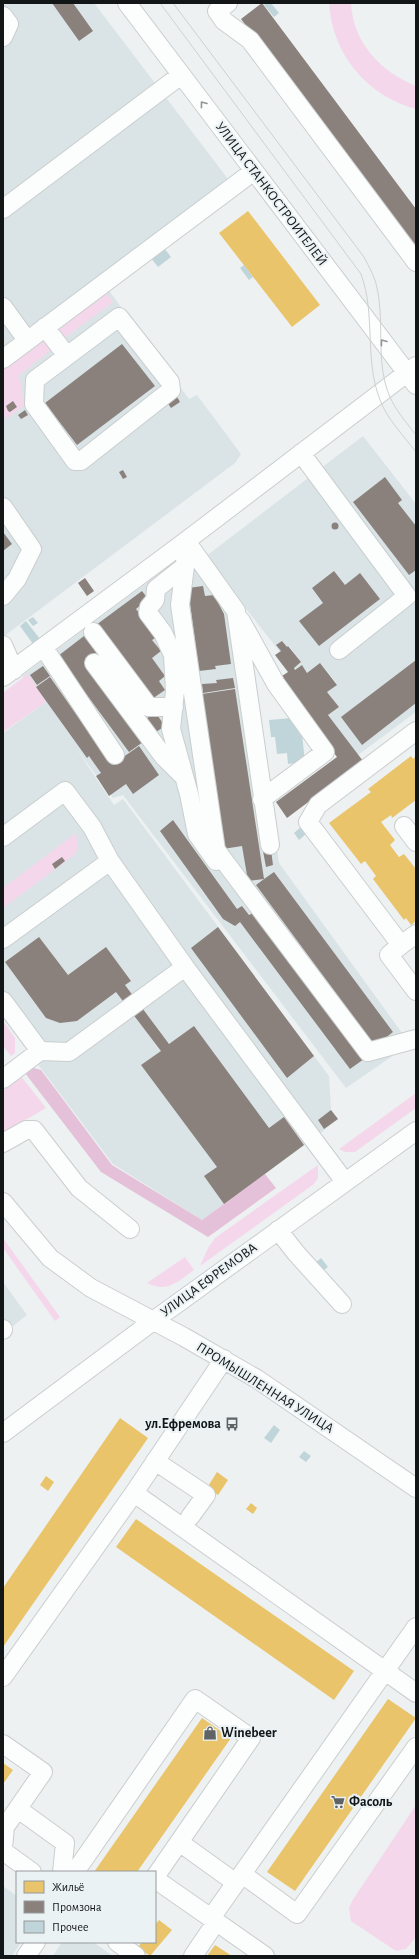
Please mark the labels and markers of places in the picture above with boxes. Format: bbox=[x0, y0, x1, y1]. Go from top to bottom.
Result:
bus stop icon: ул.Ефремова bbox=[224, 1416, 240, 1432]
place label: ул.Ефремова bbox=[144, 1417, 221, 1431]
shop icon: Winebeer bbox=[202, 1725, 218, 1741]
place label: Winebeer bbox=[221, 1726, 277, 1740]
supermarket icon: Фасоль bbox=[330, 1794, 346, 1810]
place label: Фасоль bbox=[349, 1795, 393, 1809]

